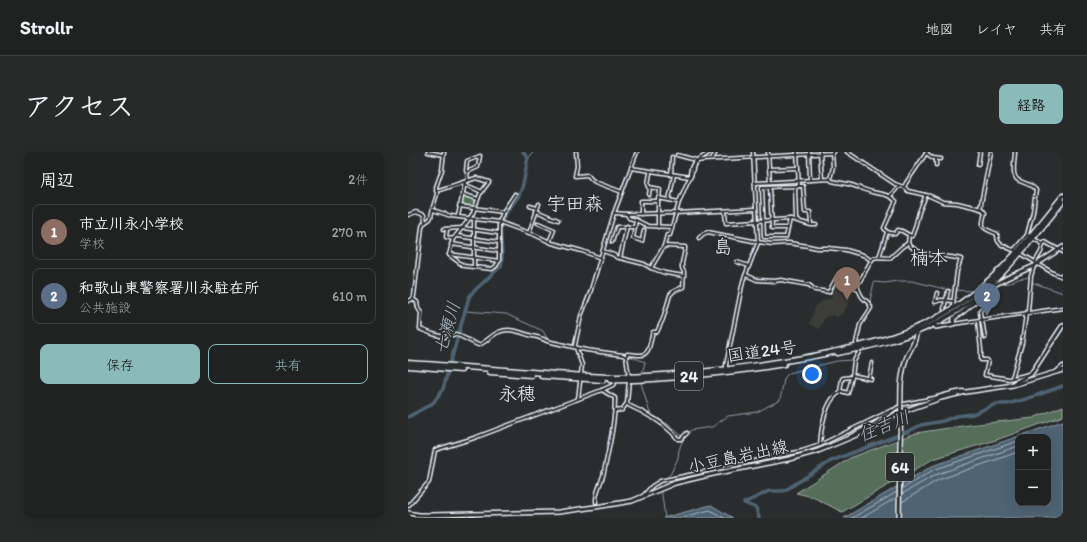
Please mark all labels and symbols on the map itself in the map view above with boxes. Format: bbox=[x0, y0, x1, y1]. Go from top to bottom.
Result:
district label: 宇田森 bbox=[546, 192, 604, 215]
district label: 島 bbox=[713, 235, 733, 258]
district label: 楠本 bbox=[910, 246, 948, 269]
pin: 1 bbox=[834, 267, 860, 300]
pin: 2 bbox=[974, 283, 1000, 316]
water label: 七瀬川 bbox=[429, 299, 465, 357]
street label: 国道24号 bbox=[726, 336, 798, 366]
road number: 24 bbox=[675, 362, 703, 390]
your location bbox=[802, 364, 822, 384]
district label: 永穂 bbox=[498, 382, 536, 405]
water label: 住吉川 bbox=[855, 406, 913, 446]
street label: 小豆島岩出線 bbox=[686, 436, 790, 476]
road number: 64 bbox=[886, 453, 914, 481]

